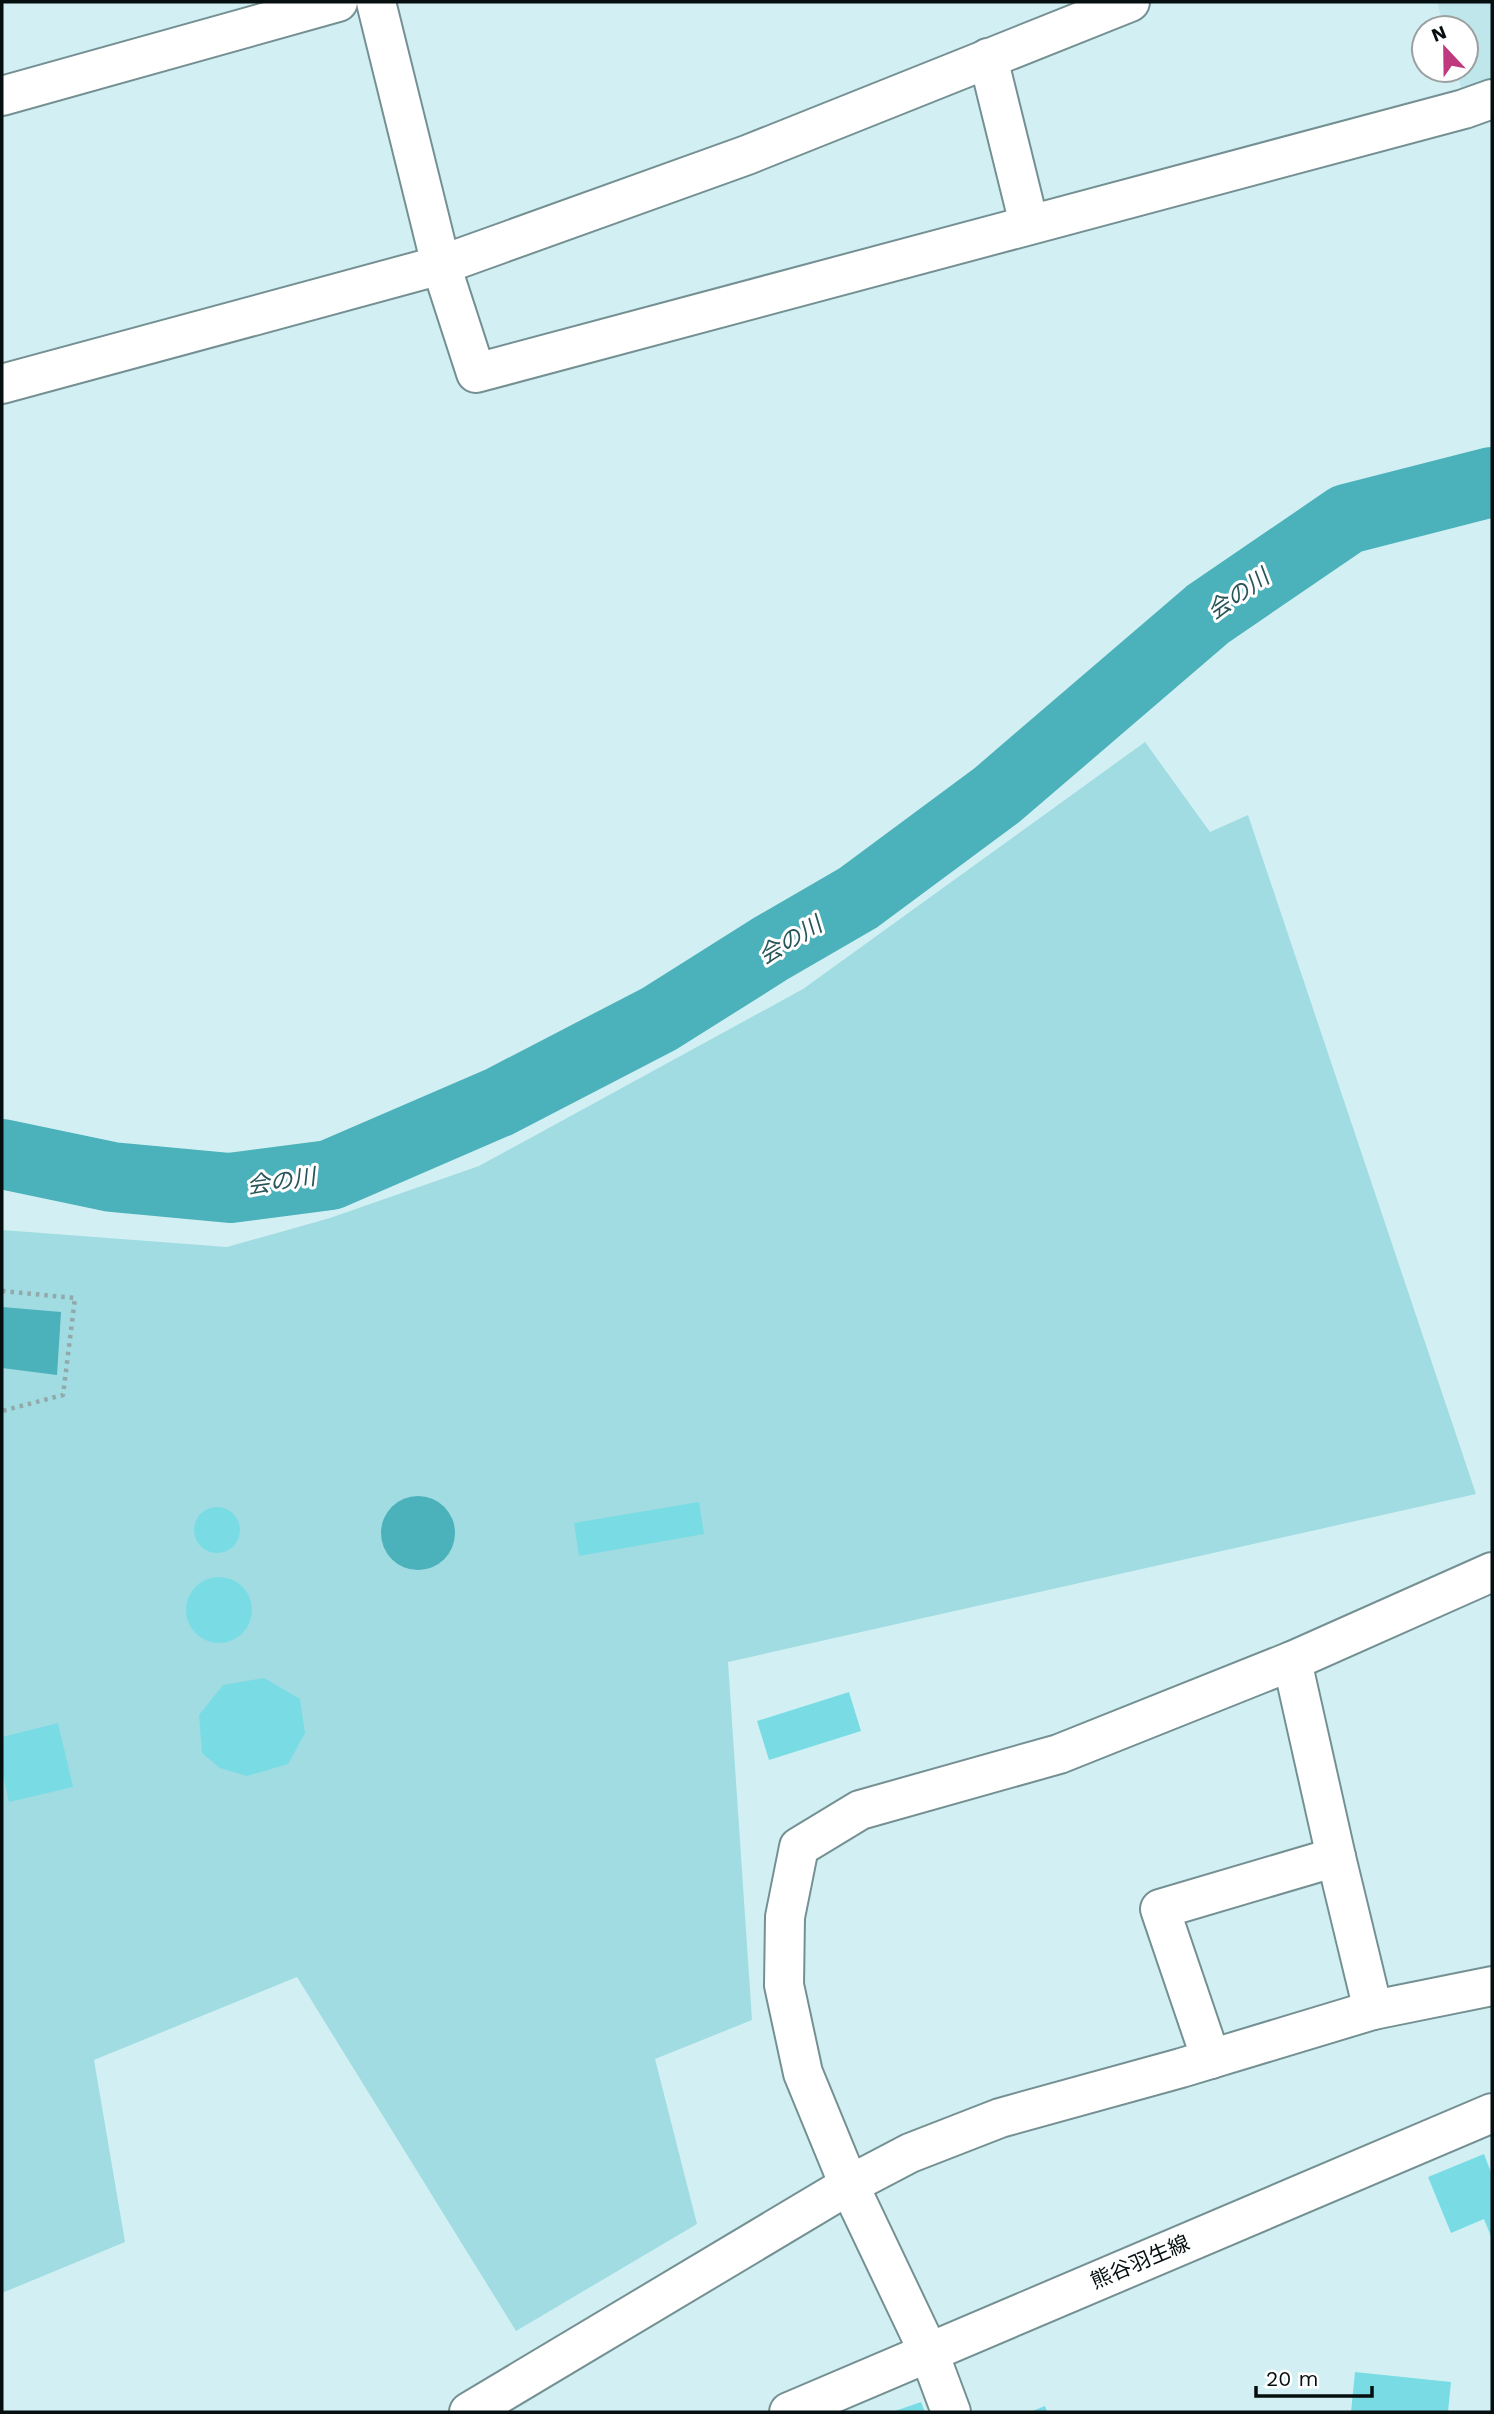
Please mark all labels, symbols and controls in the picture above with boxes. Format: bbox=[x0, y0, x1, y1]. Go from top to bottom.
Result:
north arrow bbox=[1410, 14, 1480, 84]
text: N bbox=[1428, 20, 1450, 47]
water label: 会の川 bbox=[1202, 562, 1277, 625]
water label: 会の川 bbox=[754, 910, 829, 970]
water label: 会の川 bbox=[245, 1163, 320, 1200]
street label: 熊谷羽生線 bbox=[1087, 2230, 1193, 2294]
scale bar bbox=[1256, 2354, 1372, 2398]
text: 20 m bbox=[1266, 2366, 1318, 2391]

